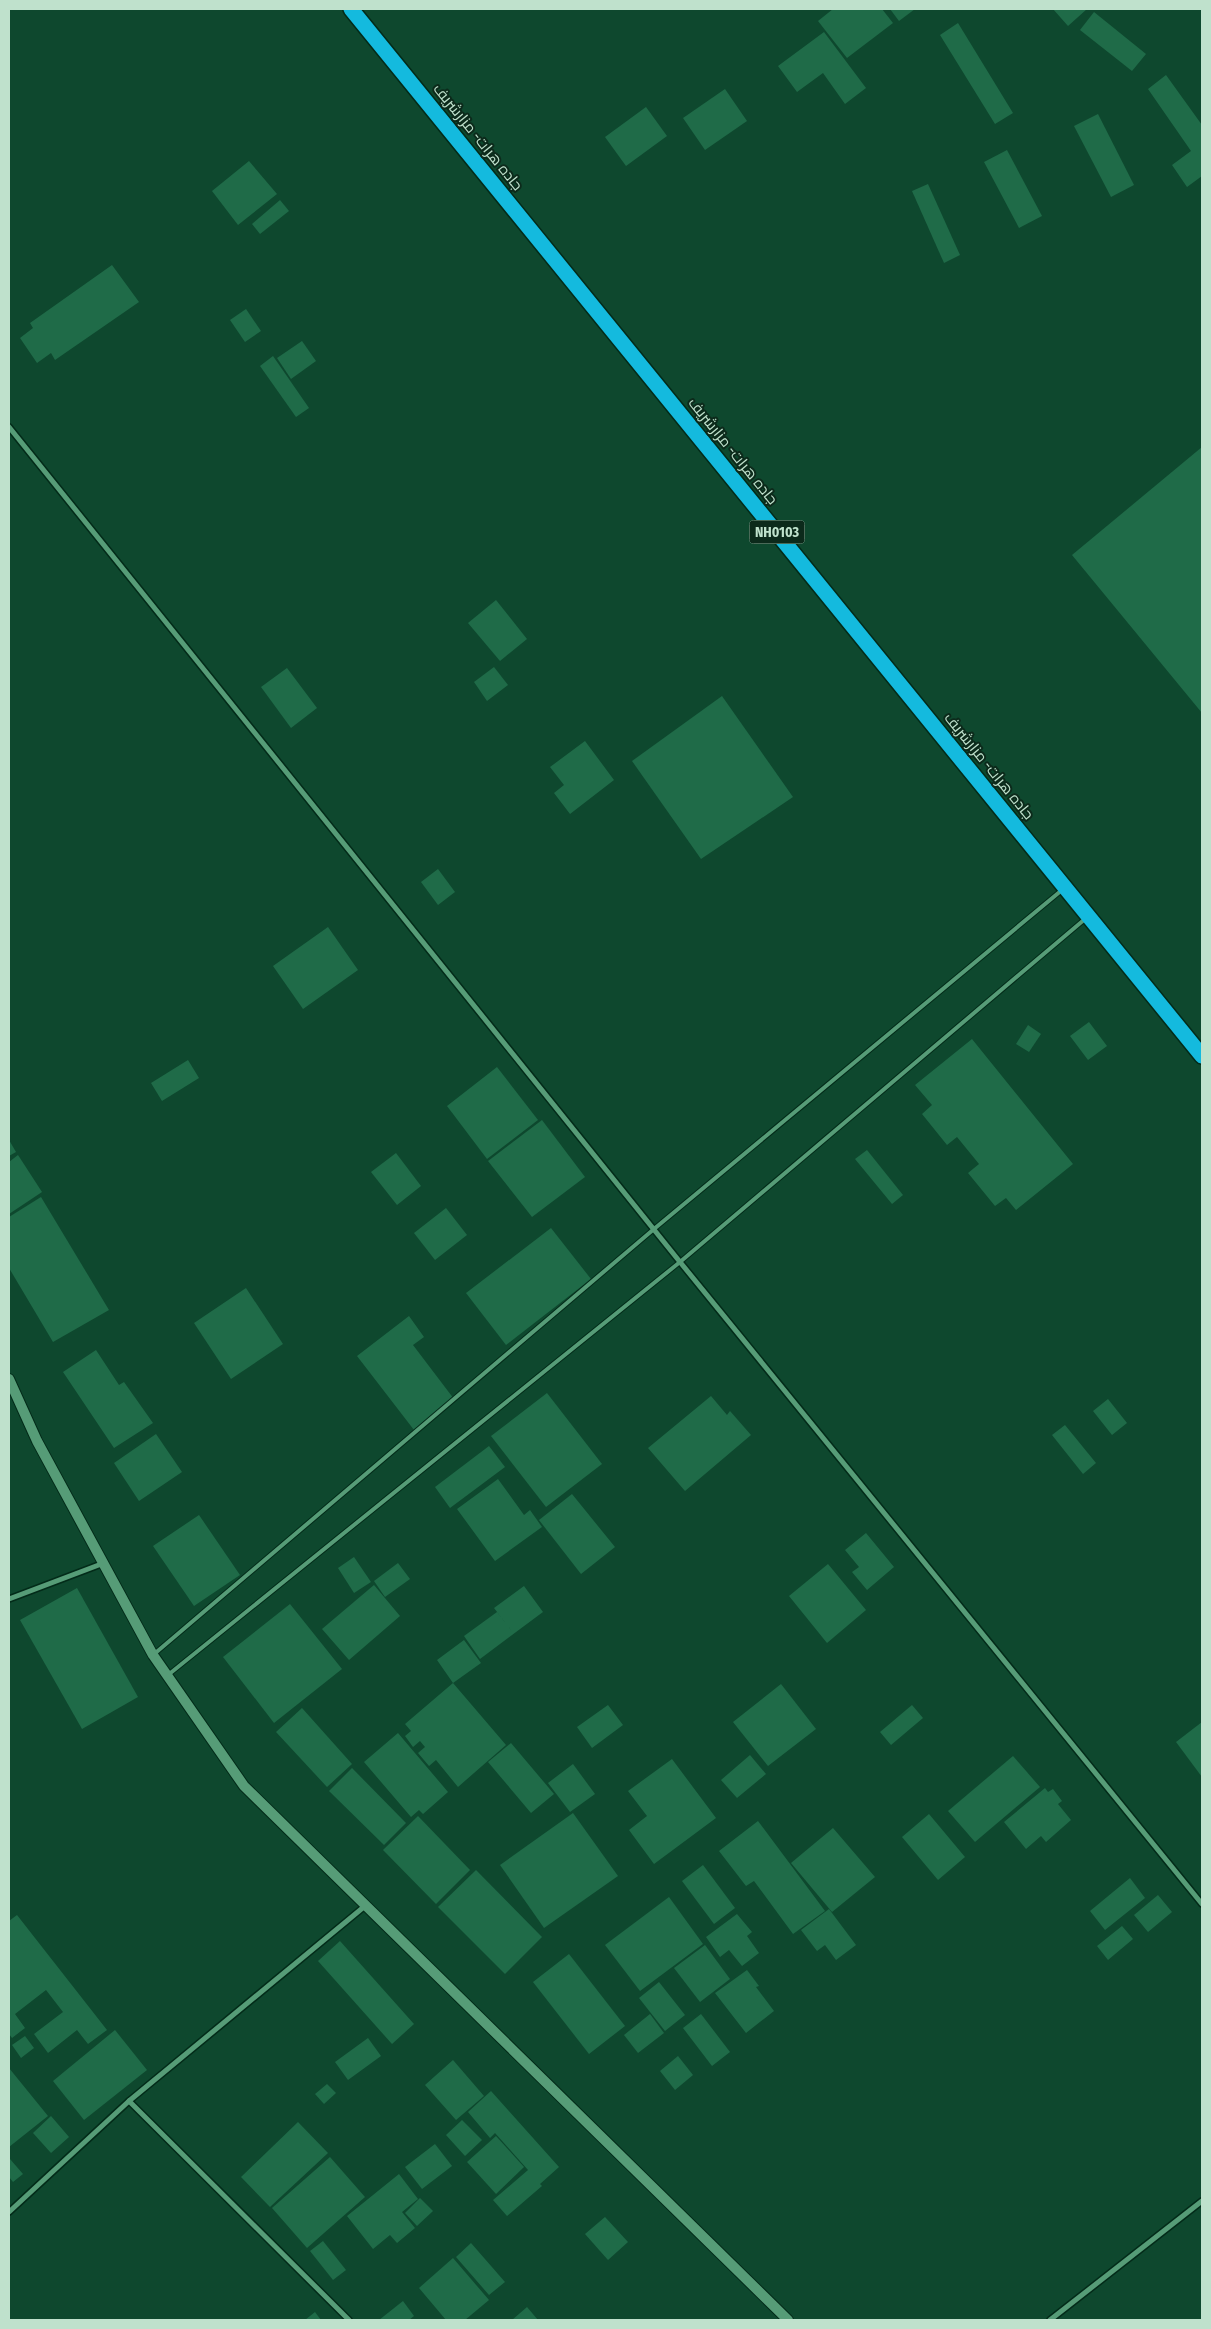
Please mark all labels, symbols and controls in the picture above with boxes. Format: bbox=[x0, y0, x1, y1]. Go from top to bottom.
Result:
street label: جاده هرات- مزارشریف bbox=[429, 80, 527, 194]
street label: جاده هرات- مزارشریف bbox=[684, 394, 782, 508]
road number: NH0103 bbox=[750, 520, 804, 544]
street label: جاده هرات- مزارشریف bbox=[940, 709, 1038, 823]

